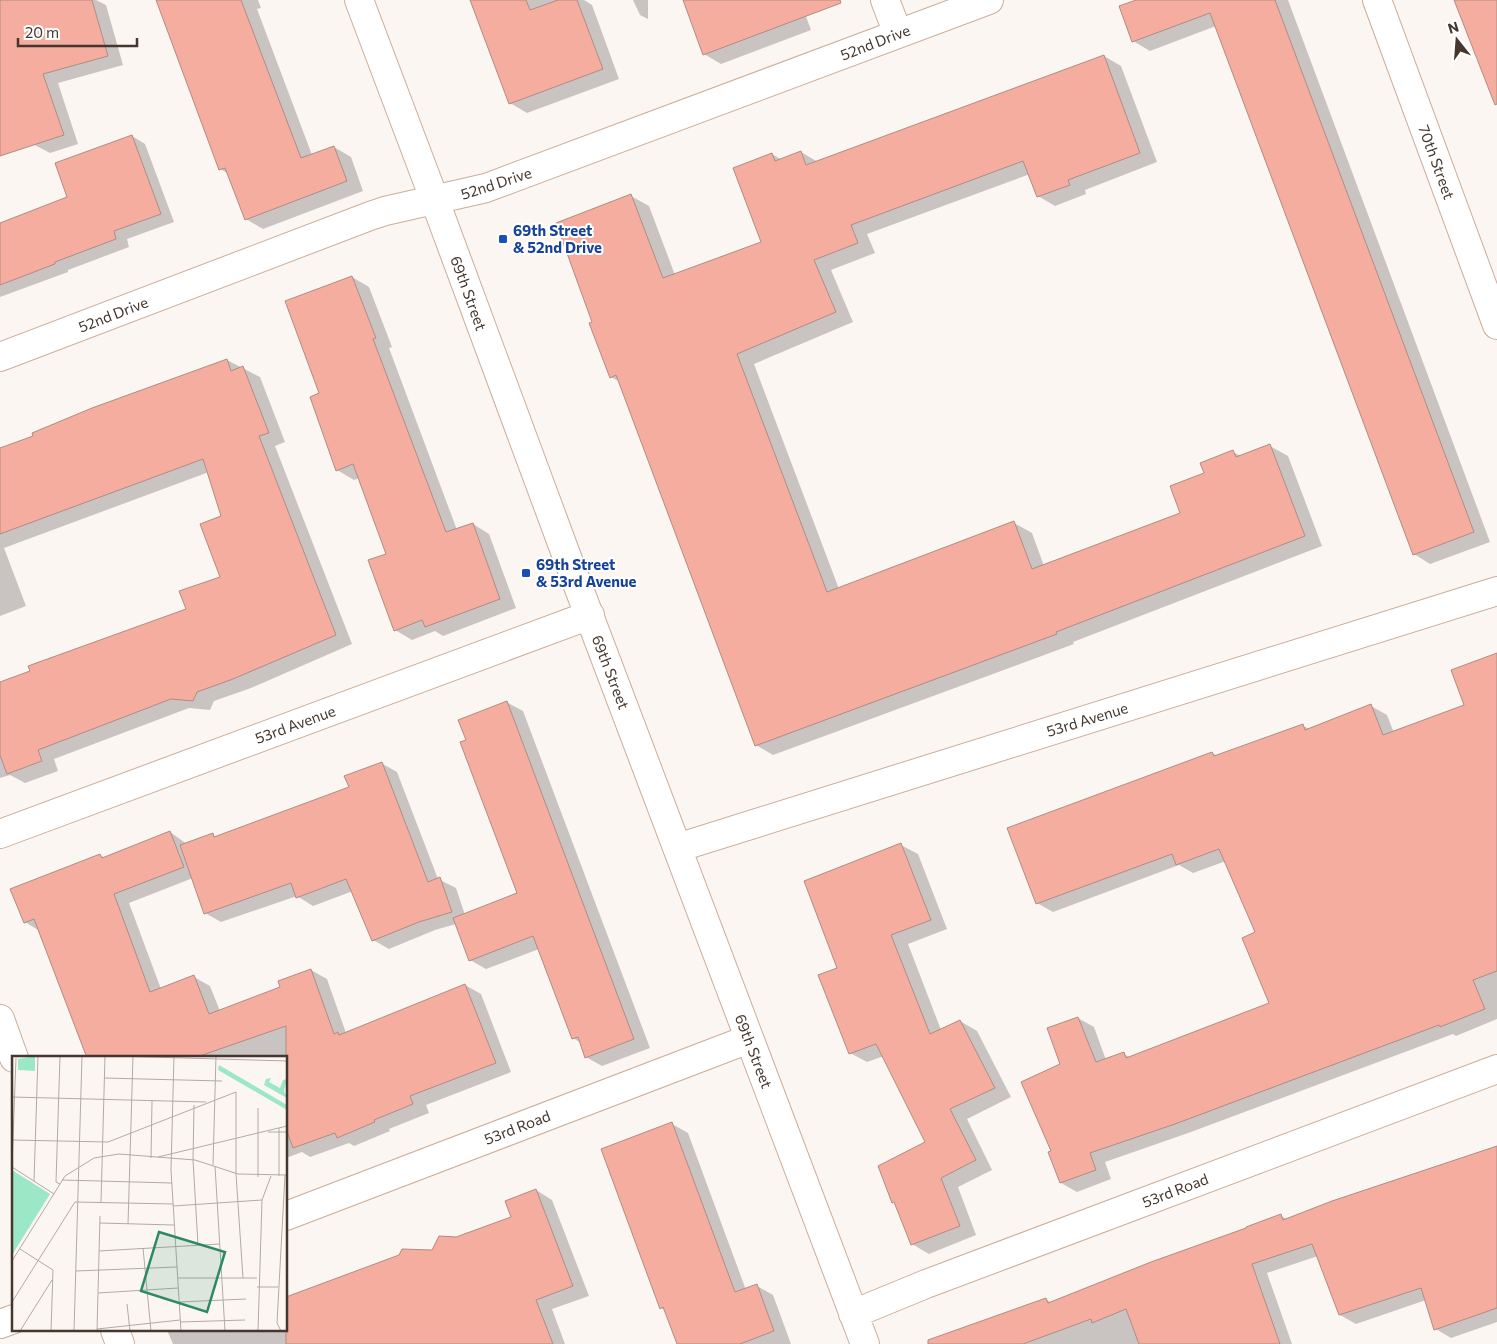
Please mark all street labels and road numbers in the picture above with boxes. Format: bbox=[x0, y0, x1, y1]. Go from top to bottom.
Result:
street label: 52nd Drive bbox=[838, 20, 913, 64]
street label: 70th Street bbox=[1415, 122, 1459, 202]
street label: 52nd Drive bbox=[458, 163, 534, 203]
street label: 69th Street bbox=[447, 253, 491, 333]
street label: 52nd Drive bbox=[76, 292, 151, 336]
street label: 69th Street bbox=[589, 632, 633, 712]
street label: 53rd Avenue bbox=[1044, 698, 1130, 740]
street label: 53rd Avenue bbox=[252, 701, 338, 747]
street label: 69th Street bbox=[732, 1011, 776, 1091]
street label: 53rd Road bbox=[481, 1106, 553, 1148]
street label: 53rd Road bbox=[1139, 1169, 1211, 1211]

